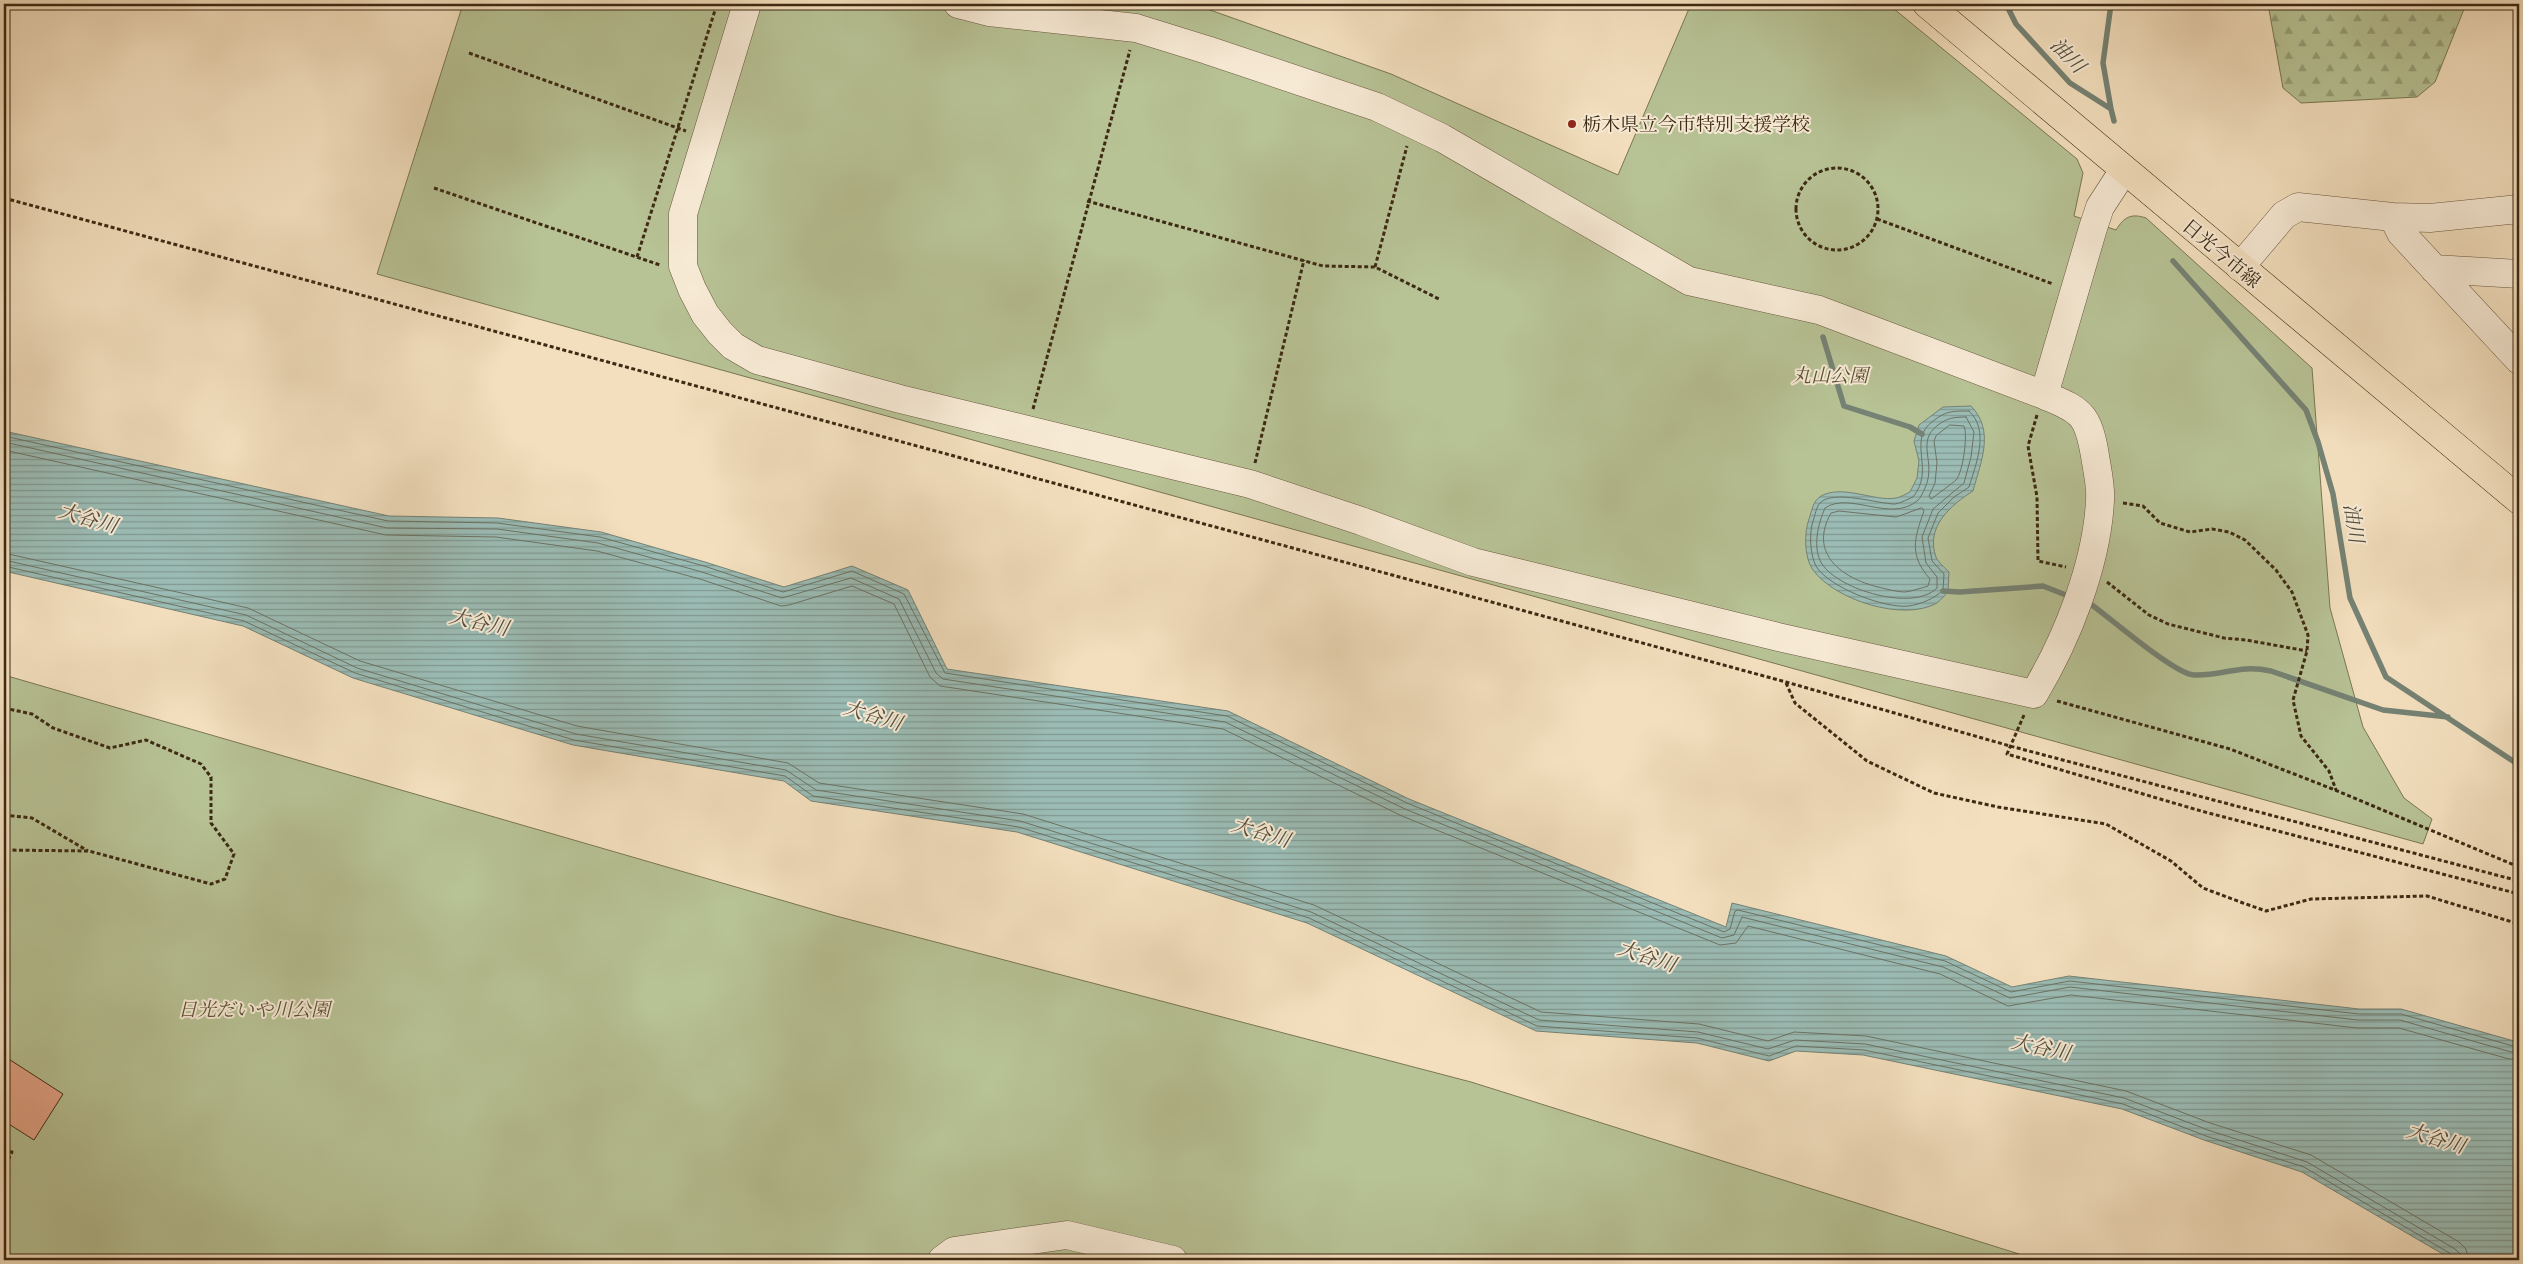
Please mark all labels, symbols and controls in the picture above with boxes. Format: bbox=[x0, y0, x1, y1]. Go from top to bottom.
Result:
water label: 油川 bbox=[2044, 33, 2091, 81]
place label: 栃木県立今市特別支援学校 bbox=[1582, 114, 1810, 137]
marker: 栃木県立今市特別支援学校 bbox=[1566, 118, 1578, 130]
street label: 日光今市線 bbox=[2177, 215, 2265, 293]
park label: 丸山公園 bbox=[1792, 365, 1871, 388]
water label: 大谷川 bbox=[55, 499, 122, 540]
water label: 油川 bbox=[2337, 502, 2368, 547]
water label: 大谷川 bbox=[447, 605, 513, 643]
water label: 大谷川 bbox=[840, 696, 907, 738]
water label: 大谷川 bbox=[1228, 813, 1295, 855]
water label: 大谷川 bbox=[1614, 936, 1681, 979]
park label: 日光だいや川公園 bbox=[178, 999, 333, 1022]
water label: 大谷川 bbox=[2009, 1030, 2075, 1067]
water label: 大谷川 bbox=[2403, 1119, 2470, 1161]

